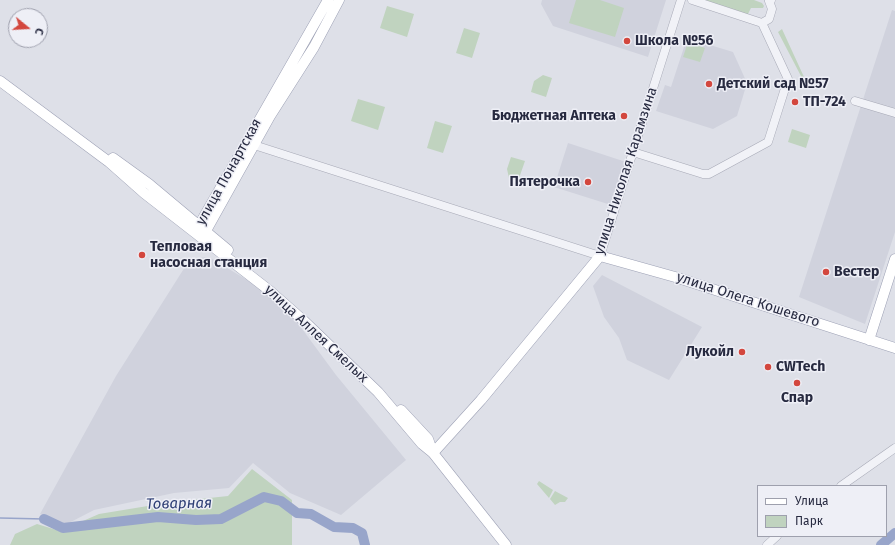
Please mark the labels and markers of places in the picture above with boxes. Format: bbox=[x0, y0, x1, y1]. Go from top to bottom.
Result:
place label: Школа №56 bbox=[635, 33, 713, 49]
marker: Школа №56 bbox=[622, 36, 632, 46]
place label: Детский сад №57 bbox=[717, 76, 829, 92]
marker: Детский сад №57 bbox=[704, 79, 714, 89]
place label: ТП-724 bbox=[803, 94, 846, 110]
marker: ТП-724 bbox=[790, 97, 800, 107]
place label: Бюджетная Аптека bbox=[492, 108, 616, 124]
marker: Бюджетная Аптека bbox=[619, 111, 629, 121]
place label: Пятерочка bbox=[510, 174, 580, 190]
marker: Пятерочка bbox=[583, 177, 593, 187]
place label: Тепловая насосная станция bbox=[150, 239, 267, 272]
marker: Тепловая насосная станция bbox=[137, 250, 147, 260]
place label: Вестер bbox=[834, 264, 879, 280]
marker: Вестер bbox=[821, 267, 831, 277]
place label: Лукойл bbox=[686, 344, 734, 360]
marker: Лукойл bbox=[737, 347, 747, 357]
place label: CWTech bbox=[776, 359, 825, 375]
marker: CWTech bbox=[763, 362, 773, 372]
marker: Спар bbox=[792, 378, 802, 388]
place label: Спар bbox=[781, 390, 813, 406]

